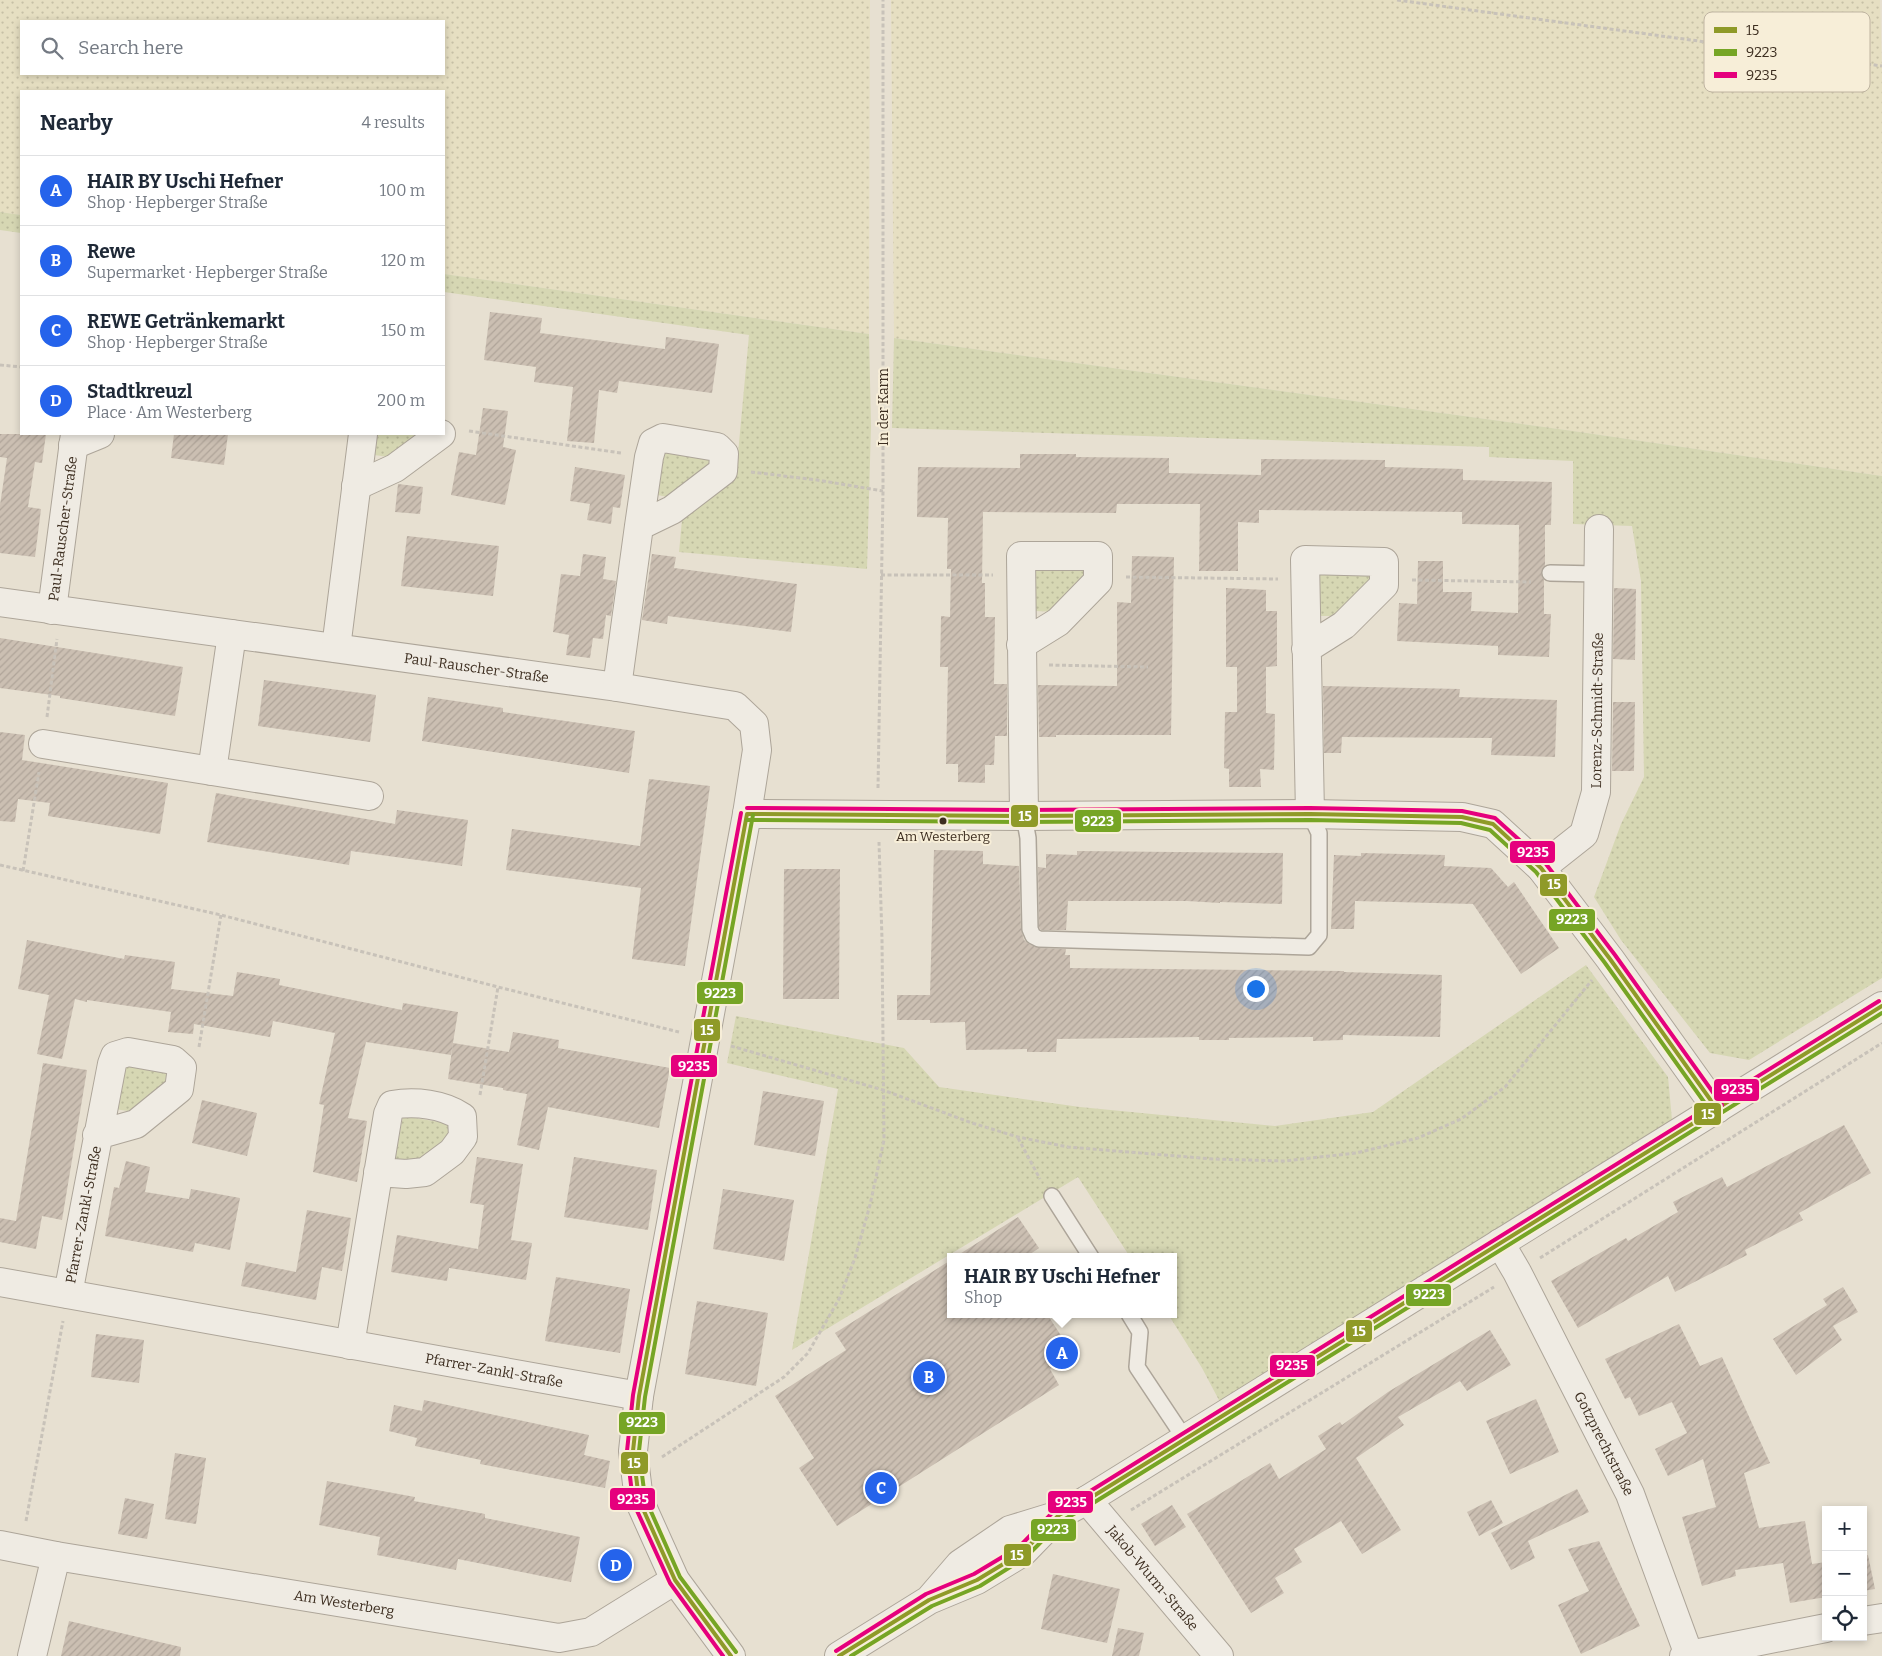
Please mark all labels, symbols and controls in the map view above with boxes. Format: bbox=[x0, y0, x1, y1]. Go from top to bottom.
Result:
legend bbox=[1704, 12, 1870, 92]
search box bbox=[20, 20, 445, 75]
text: 15 bbox=[1746, 22, 1759, 39]
icon: search bbox=[38, 34, 66, 62]
text: Search here bbox=[78, 36, 183, 59]
text: 9223 bbox=[1746, 44, 1777, 61]
text: 9235 bbox=[1746, 67, 1777, 84]
text: Nearby bbox=[40, 110, 113, 136]
text: 4 results bbox=[362, 113, 425, 132]
text: HAIR BY Uschi Hefner bbox=[87, 170, 283, 193]
text: A bbox=[50, 181, 62, 200]
text: 100 m bbox=[380, 181, 425, 200]
text: Shop · Hepberger Straße bbox=[87, 193, 268, 212]
text: Rewe bbox=[87, 240, 136, 263]
text: B bbox=[51, 251, 61, 270]
text: 120 m bbox=[381, 251, 425, 270]
text: Supermarket · Hepberger Straße bbox=[87, 263, 328, 282]
text: REWE Getränkemarkt bbox=[87, 310, 285, 333]
text: C bbox=[51, 321, 61, 340]
text: 150 m bbox=[381, 321, 425, 340]
text: Shop · Hepberger Straße bbox=[87, 333, 268, 352]
street label: In der Karm bbox=[875, 367, 892, 446]
text: Stadtkreuzl bbox=[87, 380, 192, 403]
text: D bbox=[50, 391, 62, 410]
text: 200 m bbox=[377, 391, 425, 410]
text: Place · Am Westerberg bbox=[87, 403, 252, 422]
street label: Paul-Rauscher-Straße bbox=[45, 455, 81, 602]
street label: Lorenz-Schmidt-Straße bbox=[1588, 633, 1606, 789]
street label: Paul-Rauscher-Straße bbox=[403, 649, 550, 686]
line badge: 15 bbox=[1010, 804, 1039, 828]
text: 15 bbox=[1018, 808, 1032, 825]
line badge: 9223 bbox=[1074, 809, 1122, 833]
text: 9223 bbox=[1082, 813, 1114, 830]
marker: Am Westerberg bbox=[938, 816, 948, 826]
place label: Am Westerberg bbox=[896, 829, 990, 844]
line badge: 9235 bbox=[1509, 840, 1556, 864]
text: 9235 bbox=[1517, 844, 1549, 861]
line badge: 15 bbox=[1539, 873, 1568, 897]
text: 15 bbox=[1547, 876, 1561, 893]
line badge: 9223 bbox=[1548, 908, 1596, 932]
text: 9223 bbox=[1556, 911, 1588, 928]
your location bbox=[1243, 976, 1269, 1002]
line badge: 9223 bbox=[696, 981, 744, 1005]
text: 9223 bbox=[704, 985, 736, 1002]
line badge: 15 bbox=[693, 1018, 721, 1042]
text: 15 bbox=[700, 1022, 714, 1039]
line badge: 9235 bbox=[670, 1054, 718, 1078]
text: 9235 bbox=[678, 1058, 710, 1075]
line badge: 9235 bbox=[1713, 1078, 1760, 1102]
text: 9235 bbox=[1721, 1081, 1753, 1098]
line badge: 15 bbox=[1693, 1102, 1722, 1126]
text: 15 bbox=[1701, 1106, 1715, 1123]
street label: Pfarrer-Zankl-Straße bbox=[62, 1144, 105, 1285]
popup bbox=[947, 1253, 1177, 1318]
text: HAIR BY Uschi Hefner bbox=[964, 1265, 1160, 1288]
line badge: 9223 bbox=[1405, 1283, 1452, 1307]
text: 9223 bbox=[1413, 1286, 1445, 1303]
text: Shop bbox=[964, 1288, 1002, 1307]
line badge: 15 bbox=[1345, 1319, 1373, 1343]
text: 15 bbox=[1352, 1323, 1366, 1340]
pin: A bbox=[1046, 1334, 1078, 1372]
street label: Pfarrer-Zankl-Straße bbox=[424, 1350, 564, 1391]
line badge: 9235 bbox=[1269, 1354, 1316, 1378]
text: 9235 bbox=[1276, 1357, 1308, 1374]
pin: B bbox=[913, 1358, 945, 1396]
street label: Gotzprechtstraße bbox=[1571, 1389, 1638, 1498]
line badge: 9223 bbox=[618, 1411, 666, 1435]
text: 9223 bbox=[626, 1414, 658, 1431]
line badge: 15 bbox=[620, 1451, 649, 1475]
text: 15 bbox=[627, 1455, 641, 1472]
pin: C bbox=[865, 1469, 897, 1507]
line badge: 9235 bbox=[609, 1487, 656, 1511]
line badge: 9235 bbox=[1047, 1490, 1094, 1514]
text: 9235 bbox=[617, 1491, 649, 1508]
text: 9235 bbox=[1055, 1494, 1087, 1511]
map controls bbox=[1822, 1506, 1867, 1641]
button: + bbox=[1822, 1506, 1867, 1551]
line badge: 9223 bbox=[1030, 1518, 1077, 1542]
text: 9223 bbox=[1037, 1521, 1069, 1538]
street label: Jakob-Wurm-Straße bbox=[1103, 1521, 1202, 1634]
line badge: 15 bbox=[1003, 1543, 1032, 1567]
pin: D bbox=[600, 1546, 632, 1584]
text: 15 bbox=[1010, 1547, 1024, 1564]
button: − bbox=[1822, 1551, 1867, 1596]
street label: Am Westerberg bbox=[293, 1586, 396, 1620]
button: locate bbox=[1822, 1596, 1867, 1641]

